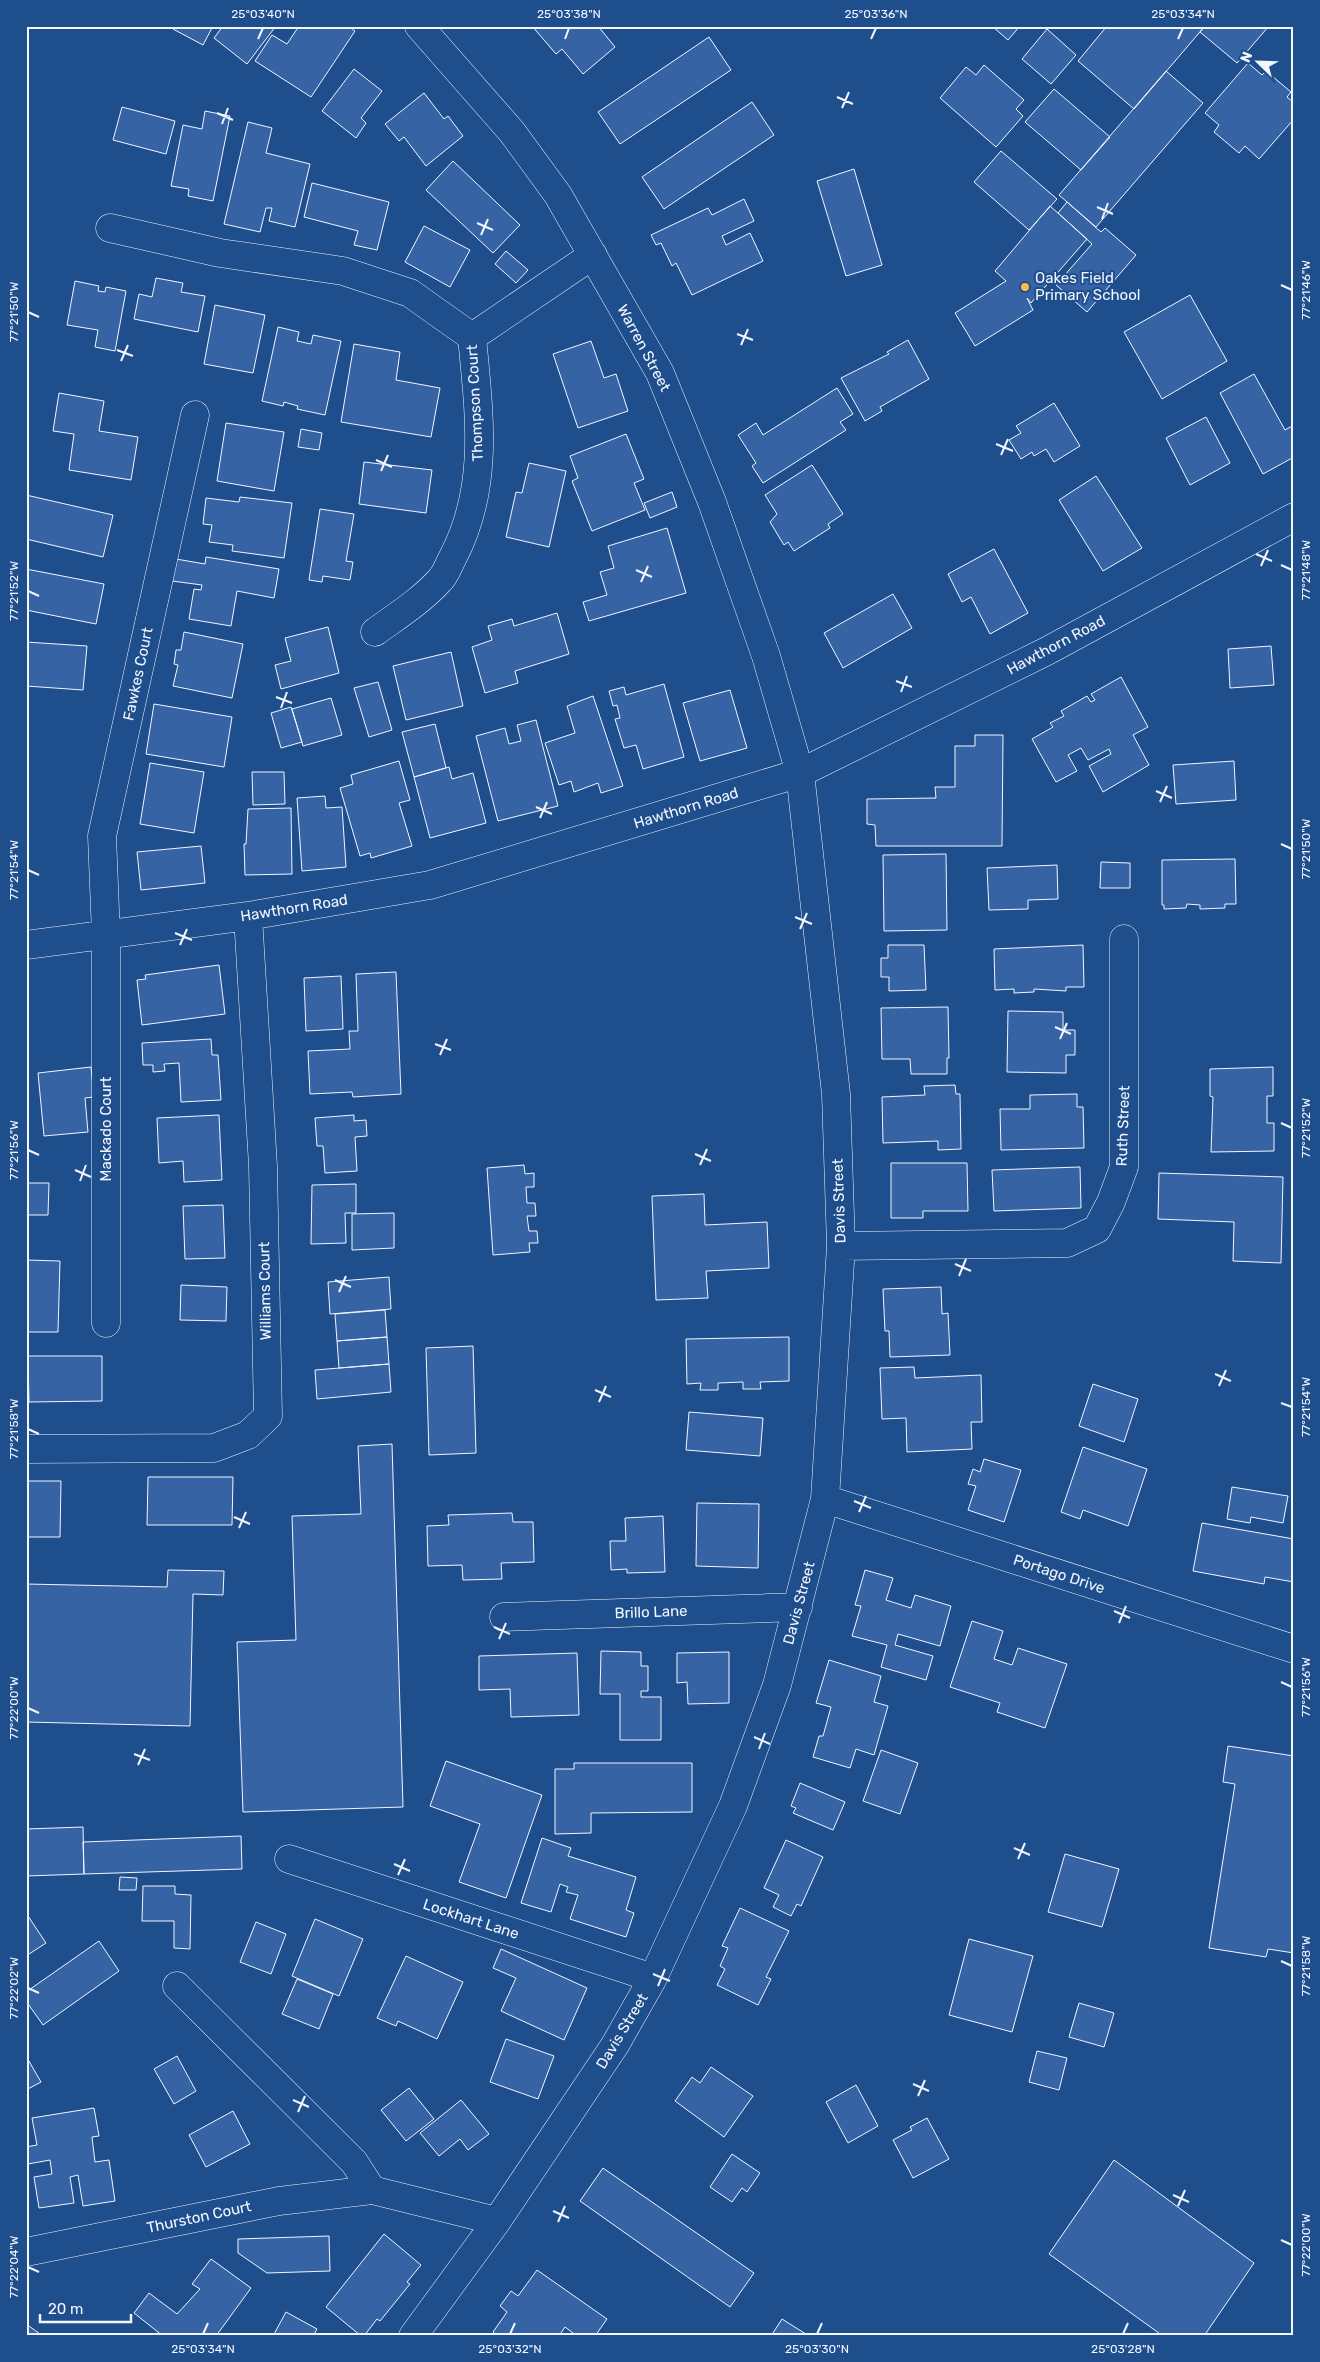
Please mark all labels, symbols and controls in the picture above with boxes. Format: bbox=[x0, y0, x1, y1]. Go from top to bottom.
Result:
text: 25°03'40"N bbox=[231, 7, 295, 21]
text: 25°03'38"N bbox=[537, 7, 601, 21]
text: 25°03'36"N bbox=[844, 7, 908, 21]
text: 25°03'34"N bbox=[1151, 7, 1215, 21]
north arrow bbox=[1232, 38, 1282, 88]
text: N bbox=[1237, 49, 1256, 65]
text: 77°21'46"W bbox=[1299, 260, 1313, 320]
place label: Oakes Field Primary School bbox=[1035, 269, 1140, 304]
text: 77°21'50"W bbox=[7, 281, 21, 342]
marker: Oakes Field Primary School bbox=[1019, 281, 1031, 293]
street label: Warren Street bbox=[614, 302, 674, 395]
street label: Thompson Court bbox=[463, 344, 487, 462]
text: 77°21'48"W bbox=[1299, 539, 1313, 600]
text: 77°21'52"W bbox=[7, 561, 21, 621]
street label: Hawthorn Road bbox=[1004, 612, 1108, 678]
street label: Fawkes Court bbox=[119, 626, 157, 722]
street label: Hawthorn Road bbox=[631, 784, 741, 832]
text: 77°21'50"W bbox=[1299, 818, 1313, 879]
text: 77°21'54"W bbox=[7, 840, 21, 900]
street label: Hawthorn Road bbox=[239, 891, 349, 925]
street label: Mackado Court bbox=[97, 1076, 115, 1181]
street label: Ruth Street bbox=[1113, 1085, 1133, 1167]
text: 77°21'52"W bbox=[1299, 1098, 1313, 1158]
text: 77°21'56"W bbox=[7, 1120, 21, 1180]
street label: Davis Street bbox=[829, 1158, 849, 1244]
street label: Williams Court bbox=[255, 1241, 275, 1341]
text: 77°21'54"W bbox=[1299, 1377, 1313, 1437]
text: 77°21'58"W bbox=[7, 1398, 21, 1459]
street label: Portago Drive bbox=[1011, 1551, 1107, 1597]
street label: Davis Street bbox=[779, 1559, 819, 1646]
street label: Brillo Lane bbox=[614, 1602, 688, 1622]
text: 77°21'56"W bbox=[1299, 1657, 1313, 1717]
text: 77°22'00"W bbox=[7, 1676, 21, 1740]
street label: Lockhart Lane bbox=[421, 1895, 521, 1943]
text: 77°21'58"W bbox=[1299, 1935, 1313, 1996]
text: 77°22'02"W bbox=[7, 1956, 21, 2019]
street label: Davis Street bbox=[592, 1990, 652, 2072]
street label: Thurston Court bbox=[145, 2197, 253, 2237]
text: 77°22'00"W bbox=[1299, 2213, 1313, 2277]
text: 77°22'04"W bbox=[7, 2235, 21, 2298]
scale bar bbox=[40, 2292, 131, 2324]
text: 20 m bbox=[48, 2300, 83, 2318]
text: 25°03'34"N bbox=[171, 2342, 235, 2356]
text: 25°03'32"N bbox=[478, 2342, 542, 2356]
text: 25°03'30"N bbox=[785, 2342, 849, 2356]
text: 25°03'28"N bbox=[1091, 2342, 1155, 2356]

